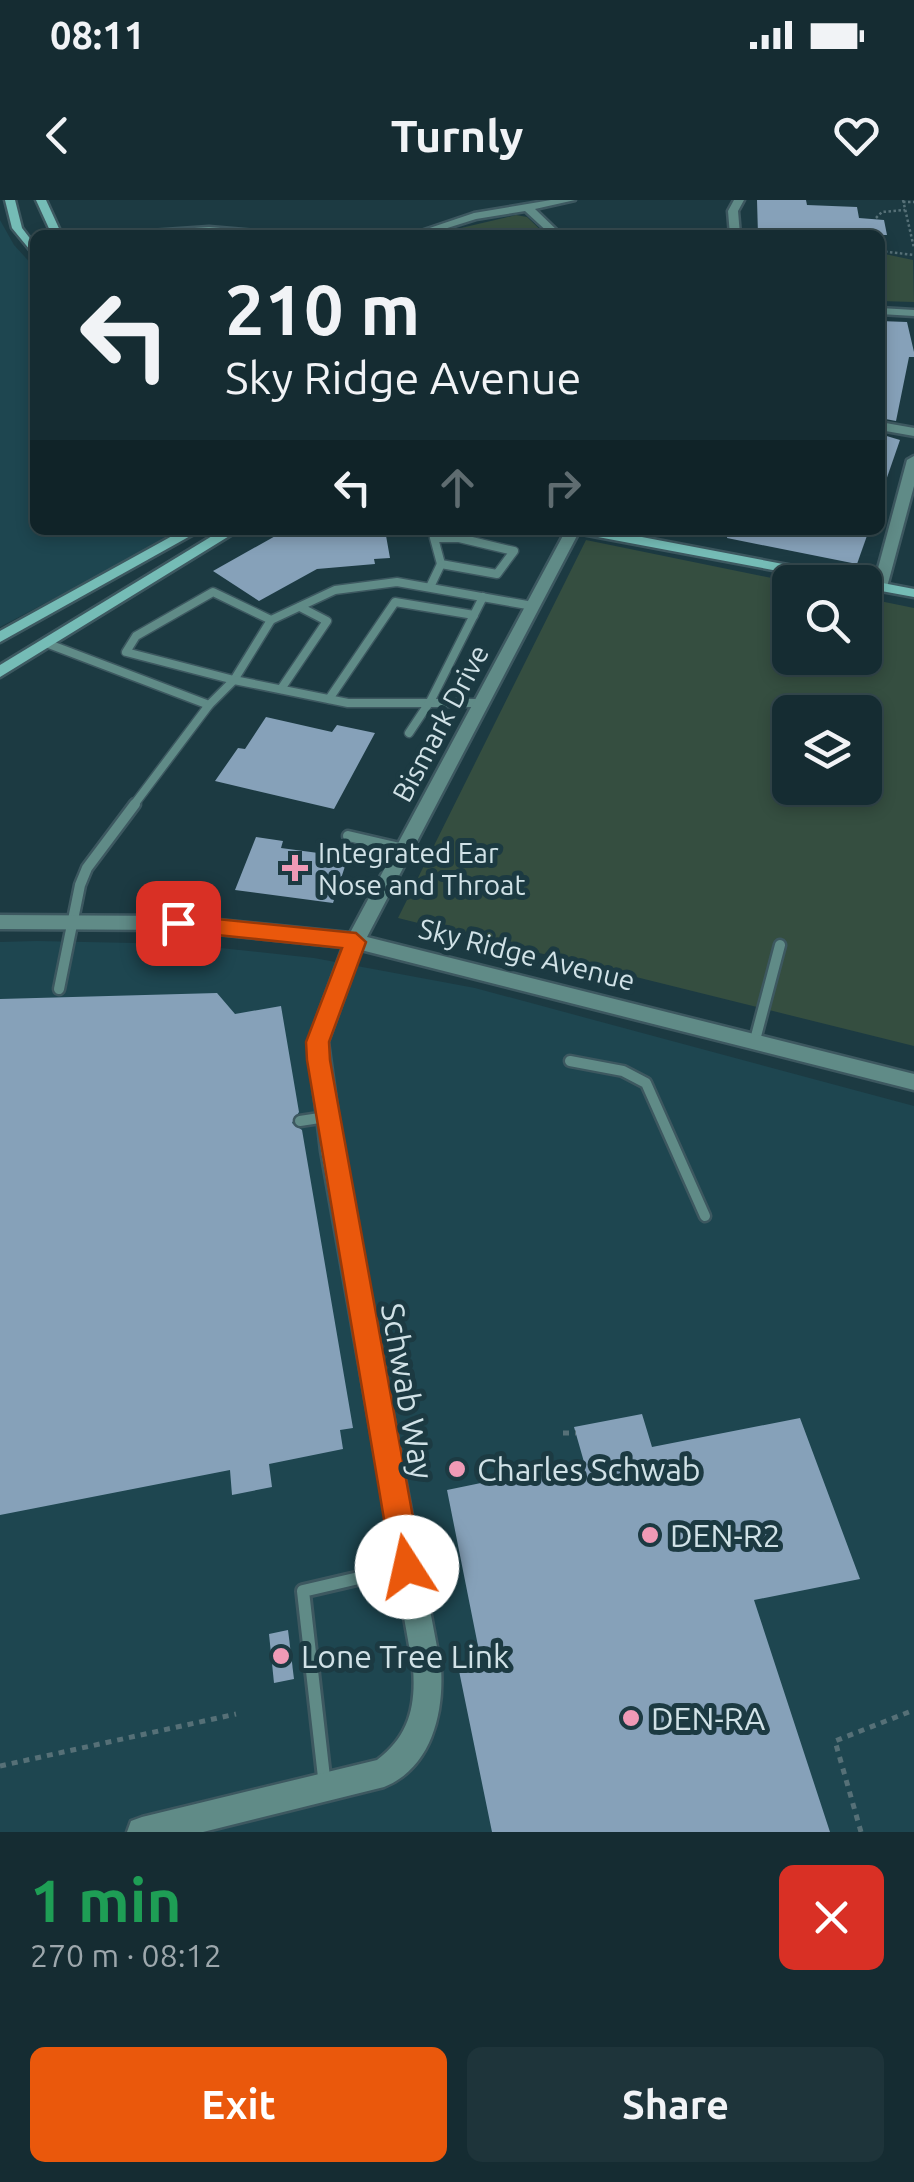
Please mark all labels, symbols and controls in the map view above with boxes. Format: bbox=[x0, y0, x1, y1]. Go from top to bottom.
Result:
text: 08:11 bbox=[50, 14, 145, 56]
icon: back bbox=[30, 108, 85, 163]
icon: heart bbox=[829, 108, 884, 163]
text: Turnly bbox=[391, 110, 523, 161]
icon: left bbox=[60, 270, 190, 400]
text: 210 m bbox=[225, 270, 420, 348]
text: Sky Ridge Avenue bbox=[225, 352, 581, 403]
icon: left bbox=[325, 460, 380, 515]
icon: ahead bbox=[430, 460, 485, 515]
icon: right bbox=[535, 460, 590, 515]
map controls bbox=[772, 565, 882, 805]
button: search bbox=[772, 565, 882, 675]
street label: Bismark Drive bbox=[386, 639, 494, 807]
button: layers bbox=[772, 695, 882, 805]
place label: Integrated Ear Nose and Throat bbox=[318, 837, 525, 900]
marker: Integrated Ear Nose and Throat bbox=[282, 855, 308, 881]
pin bbox=[136, 881, 221, 966]
icon: arrive bbox=[151, 896, 206, 951]
street label: Sky Ridge Avenue bbox=[416, 912, 638, 996]
street label: Schwab Way bbox=[375, 1300, 441, 1482]
place label: Charles Schwab bbox=[477, 1451, 701, 1487]
marker: Charles Schwab bbox=[446, 1458, 468, 1480]
position arrow bbox=[355, 1515, 459, 1619]
place label: DEN-R2 bbox=[670, 1517, 781, 1553]
marker: DEN-R2 bbox=[639, 1524, 661, 1546]
place label: Lone Tree Link bbox=[301, 1638, 509, 1674]
marker: Lone Tree Link bbox=[270, 1645, 292, 1667]
place label: DEN-RA bbox=[651, 1700, 766, 1736]
marker: DEN-RA bbox=[620, 1707, 642, 1729]
button: close bbox=[779, 1865, 884, 1970]
text: 1 min bbox=[30, 1866, 182, 1933]
text: 270 m · 08:12 bbox=[30, 1937, 222, 1973]
button: Exit bbox=[30, 2047, 447, 2162]
button: Share bbox=[467, 2047, 884, 2162]

